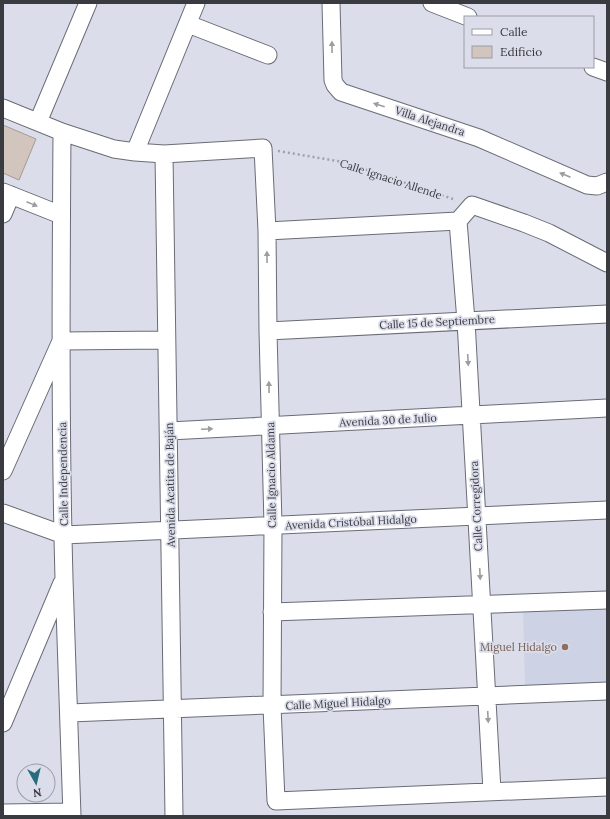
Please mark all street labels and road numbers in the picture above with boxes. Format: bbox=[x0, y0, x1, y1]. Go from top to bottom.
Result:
street label: Villa Alejandra bbox=[392, 103, 467, 139]
street label: Calle Ignacio Allende bbox=[338, 156, 444, 202]
street label: Calle 15 de Septiembre bbox=[379, 312, 495, 332]
street label: Avenida 30 de Julio bbox=[338, 410, 437, 430]
street label: Calle Independencia bbox=[55, 422, 71, 526]
street label: Avenida Acatita de Baján bbox=[162, 422, 178, 549]
street label: Calle Ignacio Aldama bbox=[263, 422, 279, 528]
street label: Calle Corregidora bbox=[467, 460, 485, 552]
street label: Avenida Cristóbal Hidalgo bbox=[284, 512, 417, 532]
street label: Calle Miguel Hidalgo bbox=[285, 693, 391, 713]

